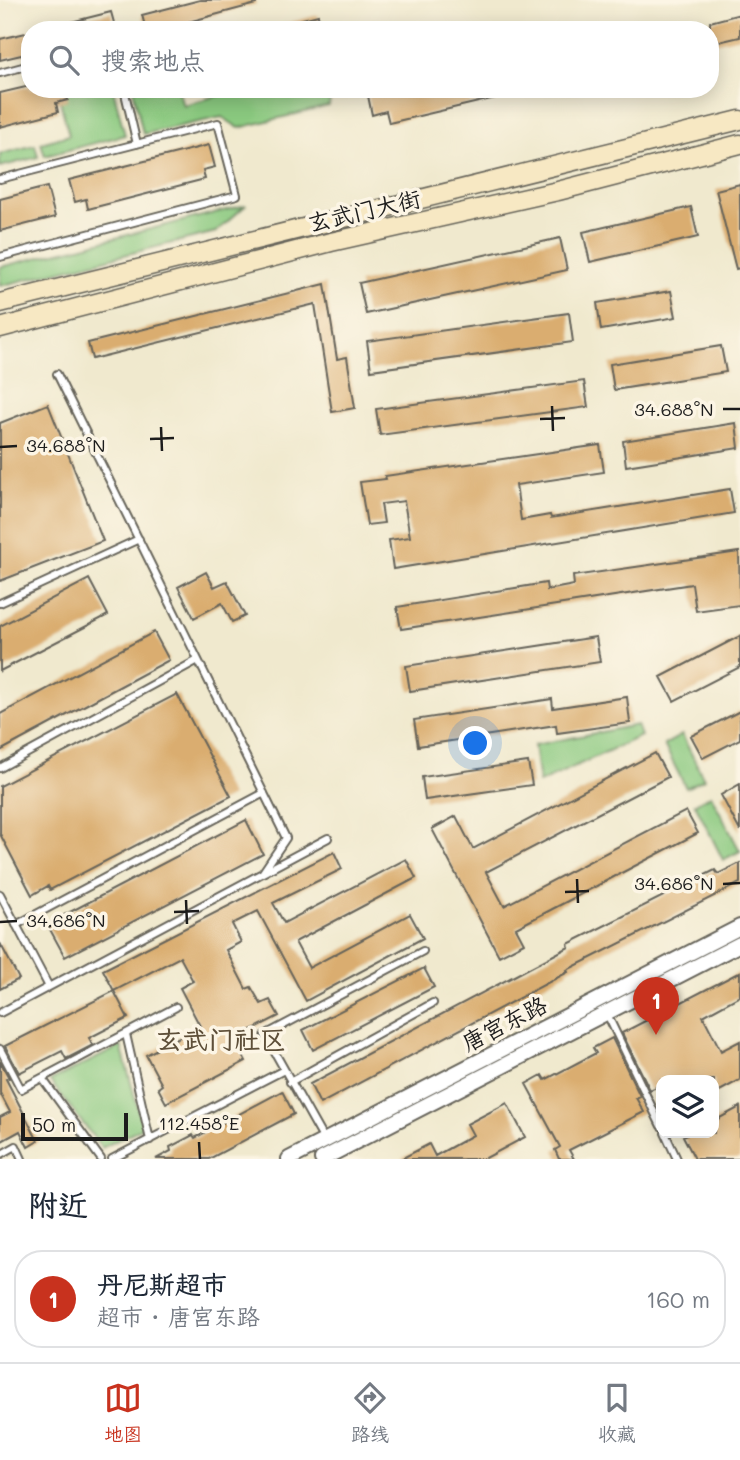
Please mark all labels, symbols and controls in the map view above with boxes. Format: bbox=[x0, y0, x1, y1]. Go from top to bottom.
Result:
search box bbox=[21, 21, 719, 98]
icon: search bbox=[45, 41, 83, 79]
text: 搜索地点 bbox=[101, 43, 205, 77]
street label: 玄武门大街 bbox=[305, 182, 423, 238]
text: 34.688°N bbox=[634, 397, 714, 421]
text: 34.688°N bbox=[26, 433, 106, 457]
your location bbox=[458, 726, 492, 760]
text: 34.686°N bbox=[634, 871, 714, 895]
text: 34.686°N bbox=[26, 908, 106, 932]
pin: 1 bbox=[633, 977, 679, 1035]
street label: 唐宫东路 bbox=[456, 989, 552, 1057]
district label: 玄武门社区 bbox=[156, 1022, 286, 1056]
map controls bbox=[656, 1075, 719, 1138]
button: layers bbox=[656, 1075, 719, 1138]
scale bar bbox=[21, 1110, 128, 1142]
text: 112.458°E bbox=[159, 1111, 239, 1135]
text: 50 m bbox=[32, 1112, 76, 1137]
text: 附近 bbox=[28, 1184, 88, 1224]
text: 丹尼斯超市 bbox=[97, 1267, 227, 1301]
text: 1 bbox=[48, 1284, 58, 1314]
text: 160 m bbox=[646, 1284, 710, 1314]
text: 超市 · 唐宫东路 bbox=[97, 1301, 260, 1331]
tab: 地图 bbox=[104, 1379, 142, 1446]
tab: 路线 bbox=[351, 1379, 389, 1446]
tab: 收藏 bbox=[598, 1379, 636, 1446]

